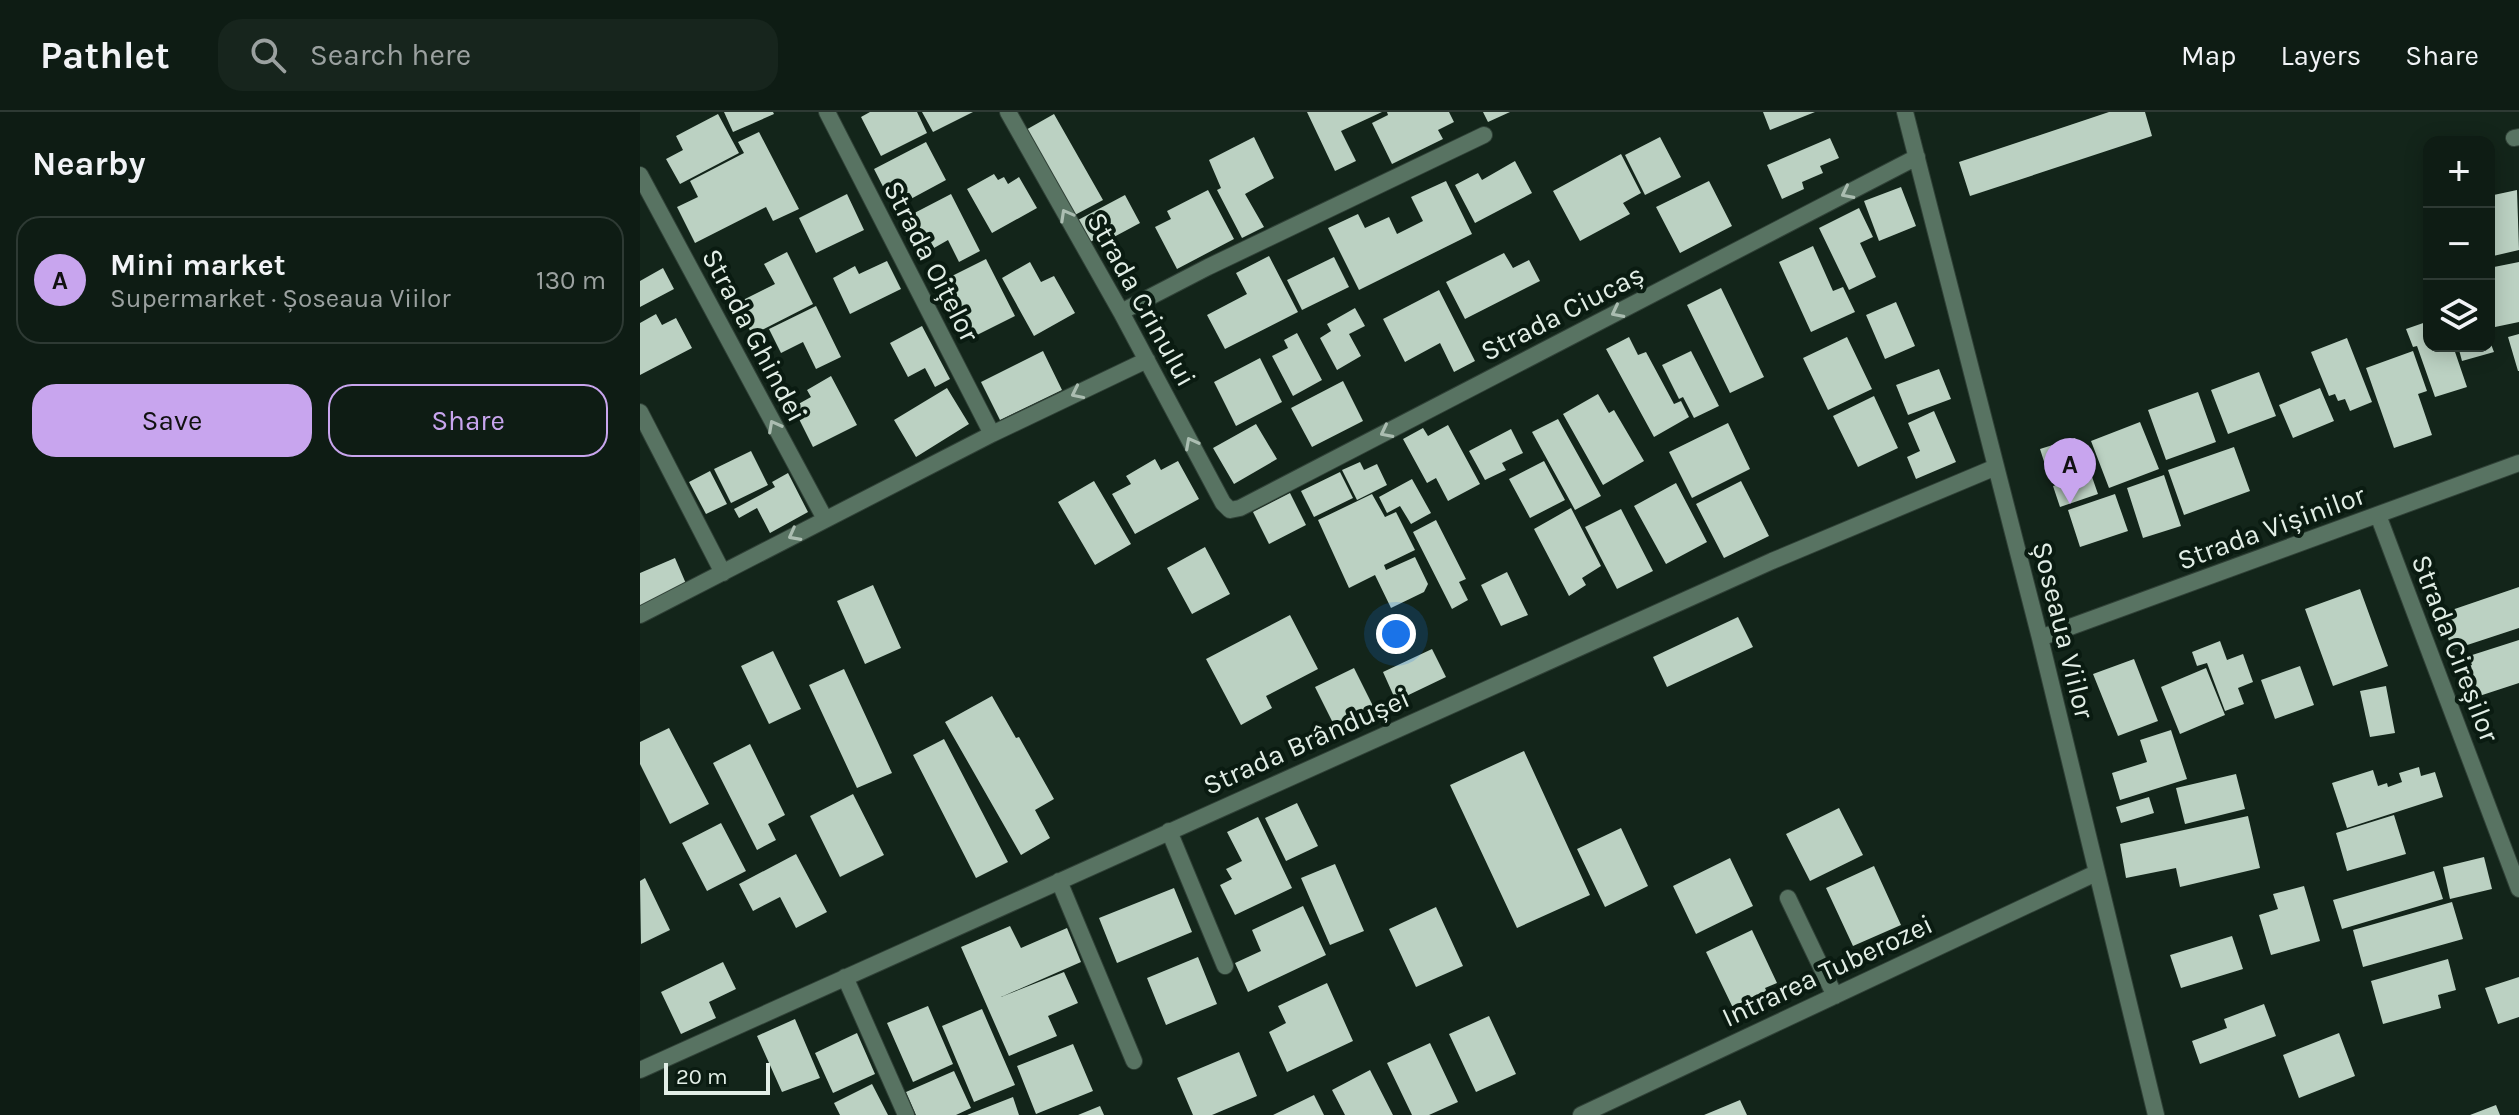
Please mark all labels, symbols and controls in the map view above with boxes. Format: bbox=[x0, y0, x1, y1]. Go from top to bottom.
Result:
search box bbox=[218, 19, 778, 91]
text: Pathlet bbox=[40, 33, 170, 78]
icon: search bbox=[246, 33, 290, 77]
text: Search here bbox=[310, 37, 471, 73]
text: Map bbox=[2181, 39, 2236, 72]
text: Layers bbox=[2280, 39, 2361, 72]
text: Share bbox=[2405, 39, 2479, 72]
map controls bbox=[2423, 136, 2495, 352]
button: + bbox=[2423, 136, 2495, 208]
text: Nearby bbox=[32, 144, 146, 184]
street label: Strada Oițelor bbox=[877, 175, 987, 348]
one-way arrow bbox=[1841, 183, 1856, 198]
street label: Strada Crinului bbox=[1080, 206, 1203, 392]
button: − bbox=[2423, 208, 2495, 280]
one-way arrow bbox=[1060, 209, 1076, 223]
street label: Strada Ghindei bbox=[695, 243, 814, 427]
text: Mini market bbox=[110, 247, 285, 283]
street label: Strada Ciucaș bbox=[1475, 257, 1649, 368]
text: A bbox=[52, 265, 68, 296]
text: 130 m bbox=[536, 265, 606, 296]
button: layers bbox=[2423, 280, 2495, 352]
text: Supermarket · Șoseaua Viilor bbox=[110, 283, 451, 314]
one-way arrow bbox=[1610, 303, 1625, 318]
one-way arrow bbox=[1070, 383, 1085, 399]
button: Save bbox=[32, 384, 312, 457]
button: Share bbox=[328, 384, 608, 457]
one-way arrow bbox=[769, 420, 784, 434]
one-way arrow bbox=[1379, 423, 1394, 438]
one-way arrow bbox=[1186, 436, 1201, 451]
pin: A bbox=[2044, 438, 2096, 504]
street label: Strada Vișinilor bbox=[2173, 478, 2370, 577]
one-way arrow bbox=[788, 526, 803, 541]
street label: Șoseaua Viilor bbox=[2026, 538, 2102, 723]
street label: Strada Cireșilor bbox=[2405, 550, 2507, 747]
your location bbox=[1376, 614, 1416, 654]
street label: Strada Brândușei bbox=[1198, 681, 1415, 802]
street label: Intrarea Tuberozei bbox=[1717, 907, 1938, 1034]
scale bar bbox=[664, 1059, 770, 1095]
text: 20 m bbox=[676, 1064, 728, 1090]

